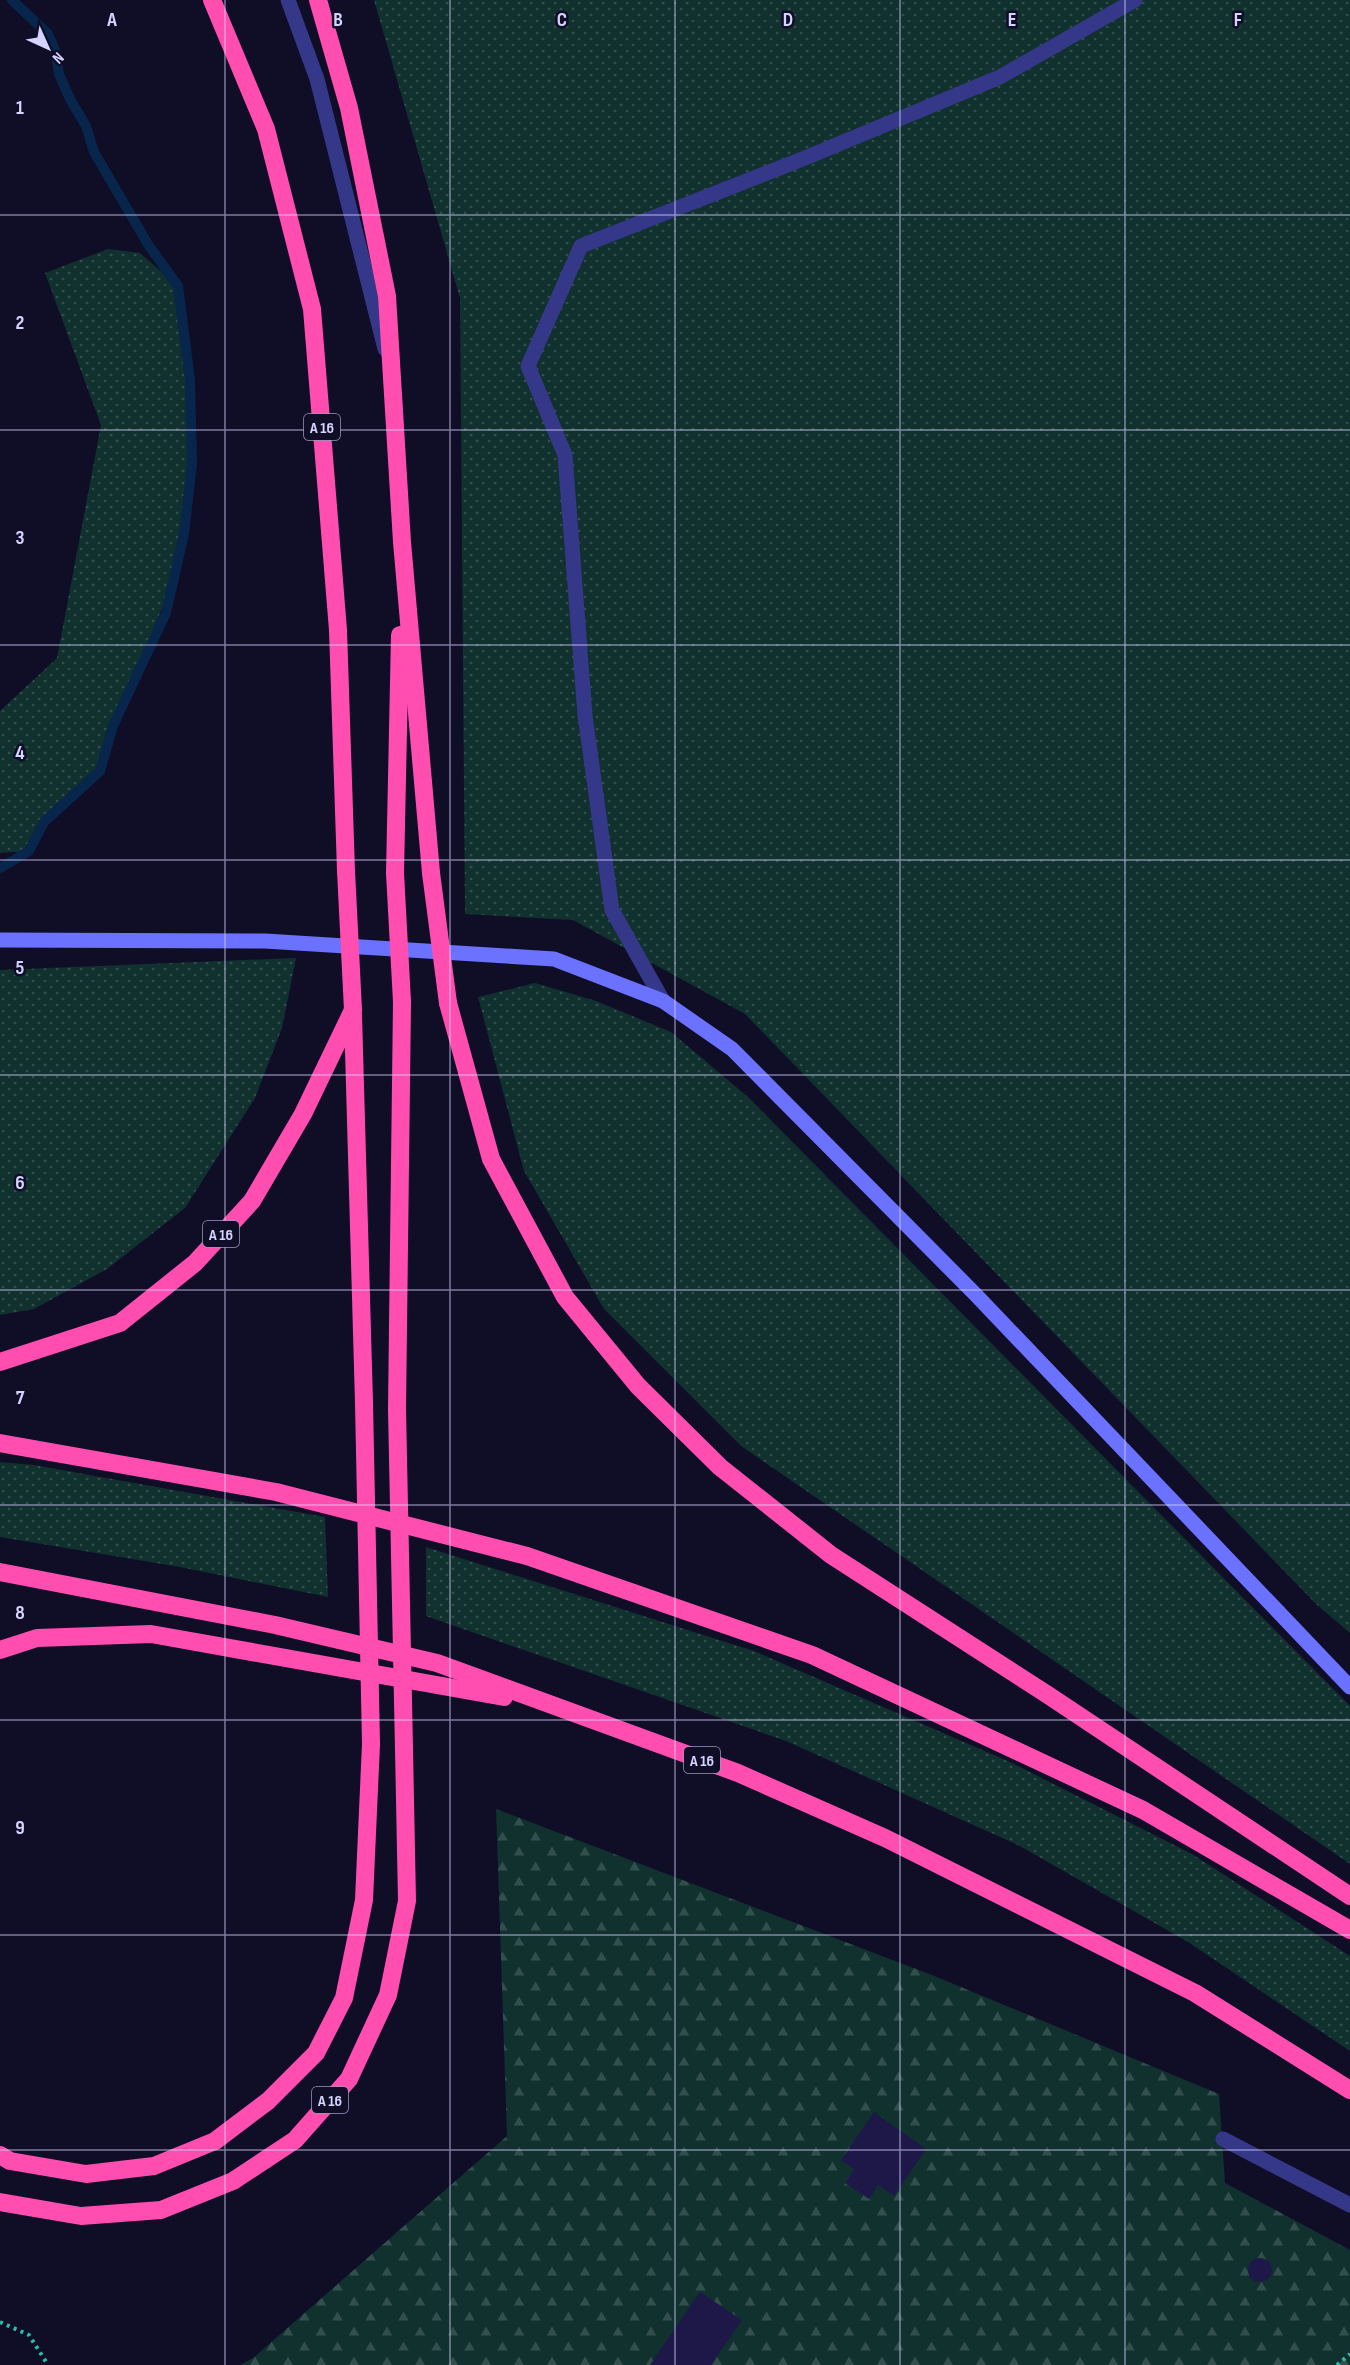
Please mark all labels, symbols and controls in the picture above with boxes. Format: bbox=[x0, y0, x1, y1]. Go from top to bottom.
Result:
text: A bbox=[106, 8, 117, 32]
text: B bbox=[333, 8, 343, 32]
text: C bbox=[557, 8, 567, 32]
text: D bbox=[783, 8, 793, 32]
text: E bbox=[1008, 8, 1016, 32]
text: F bbox=[1234, 8, 1242, 32]
north arrow bbox=[18, 18, 78, 78]
text: N bbox=[48, 48, 67, 67]
text: 1 bbox=[16, 96, 24, 120]
text: 2 bbox=[16, 311, 24, 335]
road number: A 16 bbox=[304, 414, 340, 440]
text: 3 bbox=[16, 526, 25, 550]
text: 4 bbox=[15, 741, 25, 765]
text: 5 bbox=[16, 956, 25, 980]
text: 6 bbox=[15, 1171, 25, 1195]
road number: A 16 bbox=[203, 1221, 239, 1247]
text: 7 bbox=[16, 1386, 25, 1410]
text: 8 bbox=[15, 1601, 25, 1625]
road number: A 16 bbox=[684, 1747, 720, 1773]
text: 9 bbox=[15, 1816, 25, 1840]
road number: A 16 bbox=[312, 2087, 348, 2113]

